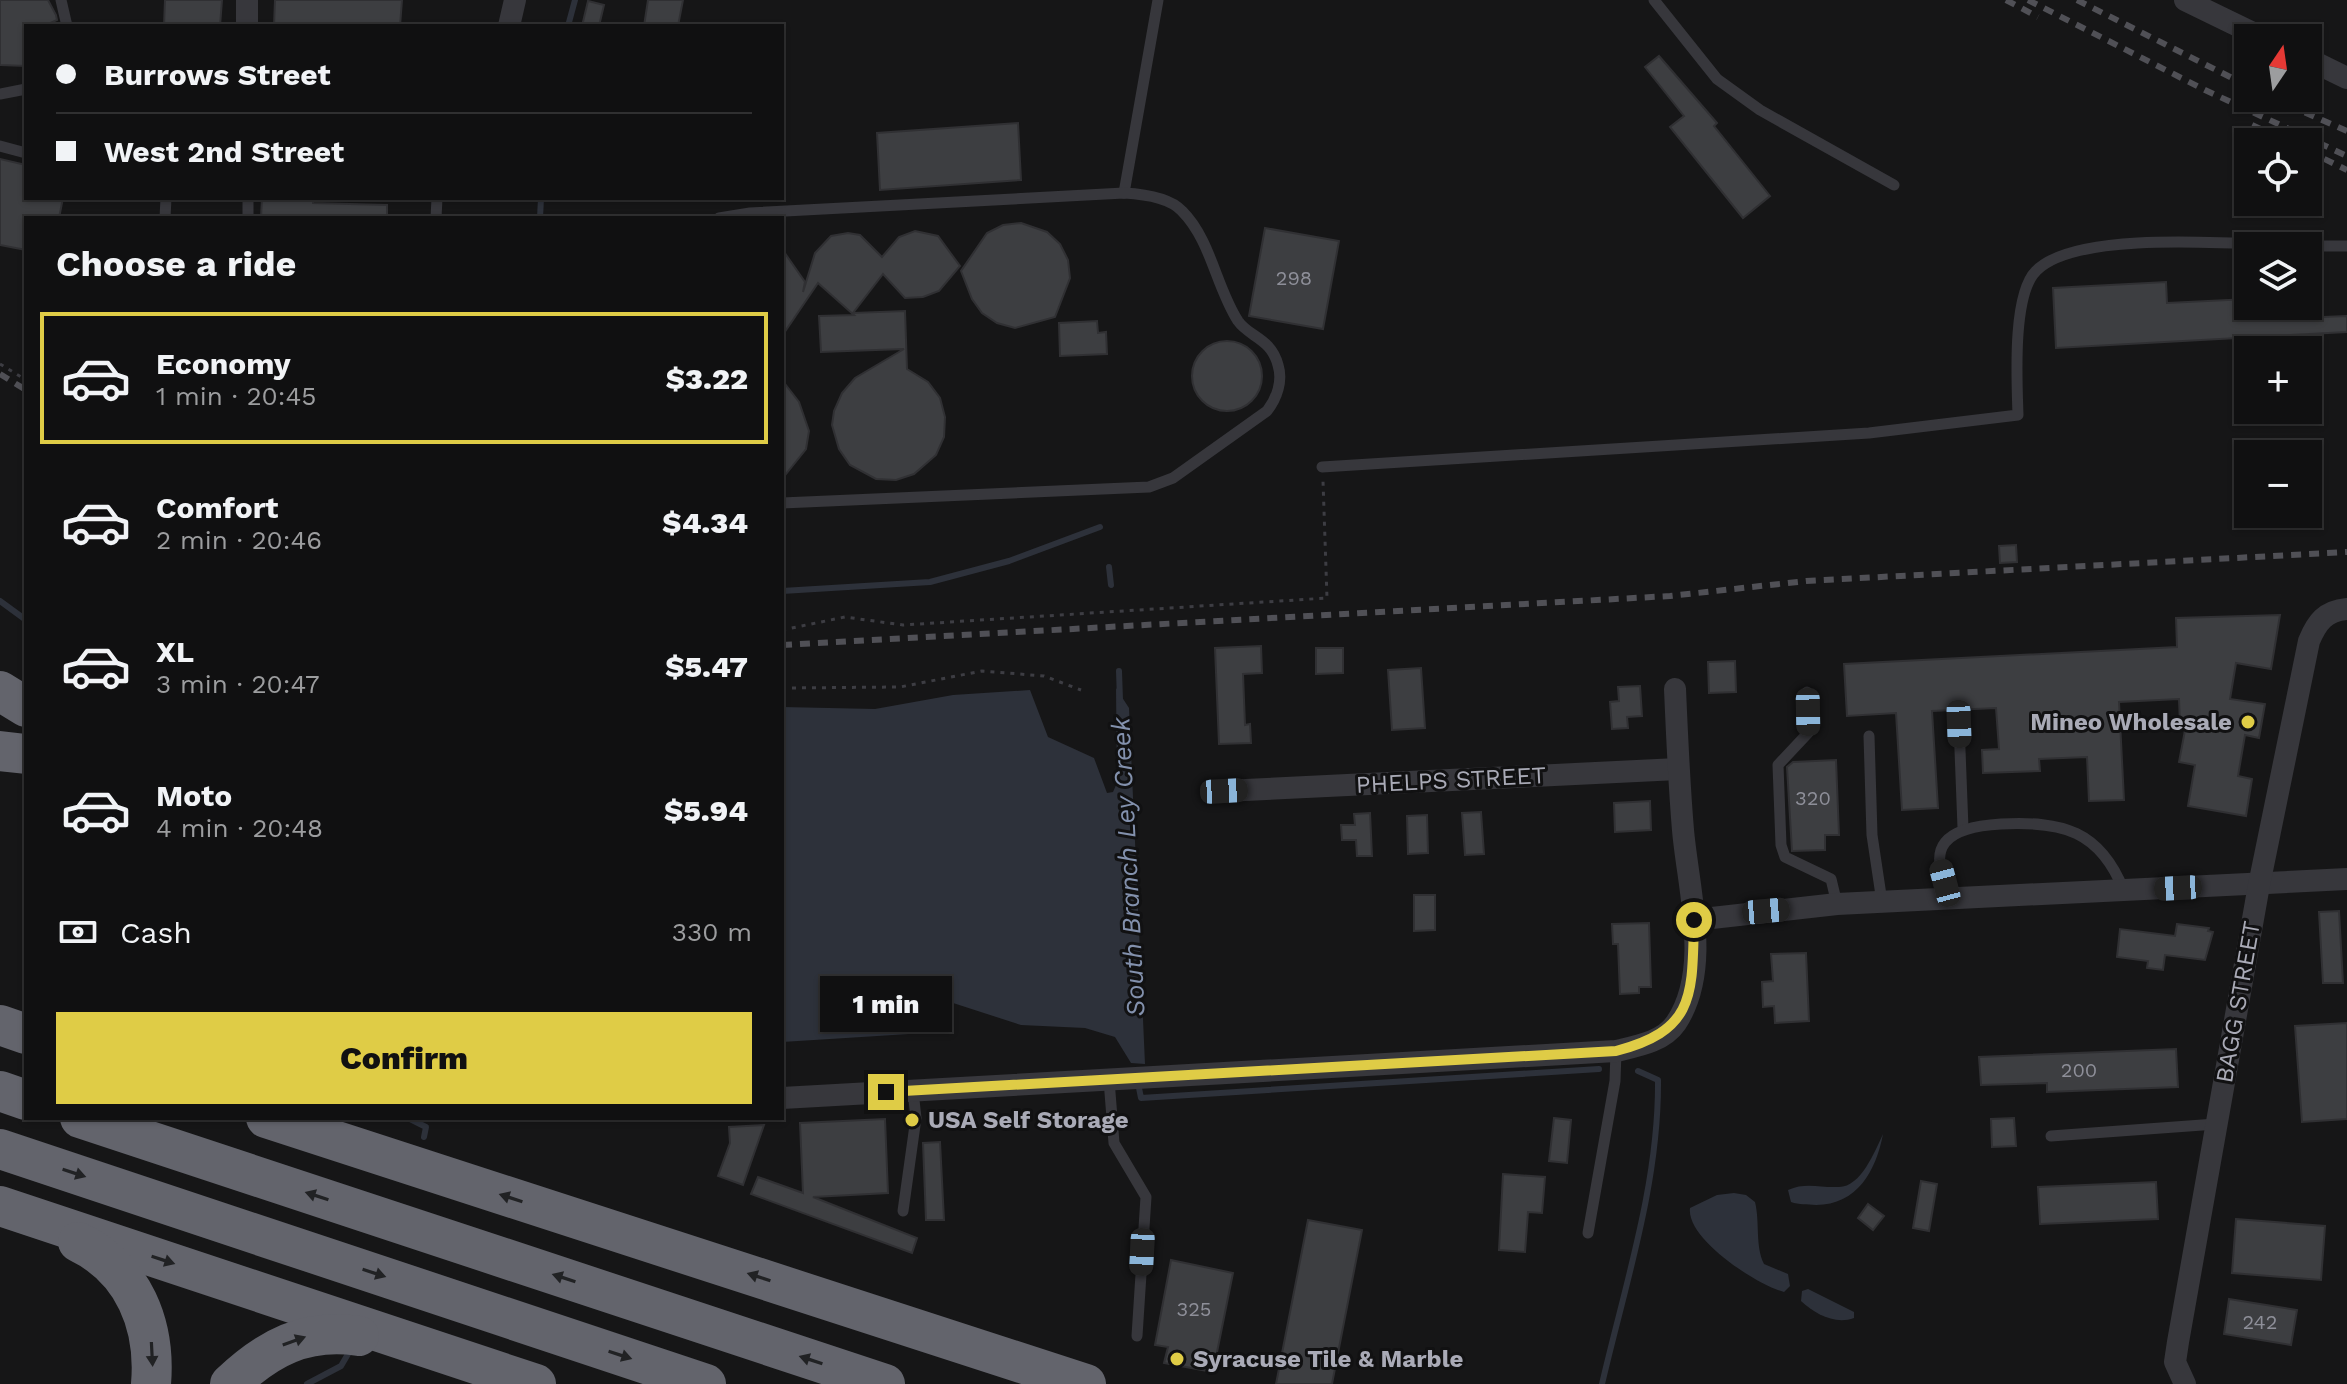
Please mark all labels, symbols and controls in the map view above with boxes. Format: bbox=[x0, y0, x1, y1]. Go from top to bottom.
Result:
north arrow bbox=[2234, 24, 2322, 112]
map controls bbox=[2234, 24, 2322, 528]
text: Burrows Street bbox=[104, 57, 331, 92]
button: locate bbox=[2234, 128, 2322, 216]
text: West 2nd Street bbox=[104, 134, 344, 169]
button: layers bbox=[2234, 232, 2322, 320]
text: Choose a ride bbox=[56, 243, 296, 285]
house number: 298 bbox=[1276, 266, 1312, 290]
button: + bbox=[2234, 336, 2322, 424]
icon: car bbox=[60, 342, 132, 414]
text: Economy bbox=[156, 346, 291, 381]
text: $3.22 bbox=[666, 361, 748, 396]
text: 1 min · 20:45 bbox=[156, 381, 316, 411]
button: − bbox=[2234, 440, 2322, 528]
icon: car bbox=[60, 486, 132, 558]
text: Comfort bbox=[156, 490, 278, 525]
text: $4.34 bbox=[662, 505, 748, 540]
text: 2 min · 20:46 bbox=[156, 525, 322, 555]
icon: car bbox=[60, 630, 132, 702]
text: XL bbox=[156, 634, 194, 669]
text: $5.47 bbox=[665, 649, 748, 684]
text: 3 min · 20:47 bbox=[156, 669, 320, 699]
car bbox=[1796, 688, 1820, 736]
car bbox=[1946, 700, 1972, 748]
place label: Mineo Wholesale bbox=[2030, 708, 2232, 736]
marker: Mineo Wholesale bbox=[2239, 713, 2257, 731]
water label: South Branch Ley Creek bbox=[1105, 716, 1151, 1017]
street label: PHELPS STREET bbox=[1355, 761, 1547, 799]
icon: car bbox=[60, 774, 132, 846]
text: Moto bbox=[156, 778, 232, 813]
car bbox=[1199, 778, 1249, 804]
house number: 320 bbox=[1795, 786, 1831, 810]
text: $5.94 bbox=[664, 793, 748, 828]
text: 4 min · 20:48 bbox=[156, 813, 323, 843]
car bbox=[1927, 857, 1963, 909]
car bbox=[2153, 875, 2203, 901]
car bbox=[1741, 897, 1791, 925]
route start bbox=[1676, 902, 1712, 938]
icon: cash bbox=[56, 910, 100, 954]
text: Cash bbox=[120, 915, 192, 950]
text: 330 m bbox=[672, 917, 752, 947]
street label: BAGG STREET bbox=[2210, 919, 2266, 1085]
callout: 1 min bbox=[820, 976, 952, 1032]
text: 1 min bbox=[853, 989, 919, 1019]
button: Confirm bbox=[56, 1012, 752, 1104]
house number: 200 bbox=[2061, 1058, 2097, 1082]
route end bbox=[868, 1074, 904, 1110]
place label: USA Self Storage bbox=[928, 1106, 1129, 1134]
marker: USA Self Storage bbox=[903, 1111, 921, 1129]
one-way arrow bbox=[62, 1168, 86, 1180]
one-way arrow bbox=[305, 1190, 329, 1202]
one-way arrow bbox=[499, 1191, 523, 1203]
car bbox=[1129, 1227, 1155, 1277]
one-way arrow bbox=[151, 1255, 175, 1267]
one-way arrow bbox=[362, 1268, 386, 1280]
one-way arrow bbox=[746, 1270, 770, 1283]
one-way arrow bbox=[551, 1271, 575, 1283]
house number: 325 bbox=[1177, 1297, 1211, 1321]
house number: 242 bbox=[2243, 1310, 2277, 1334]
one-way arrow bbox=[282, 1334, 306, 1347]
one-way arrow bbox=[145, 1342, 158, 1367]
place label: Syracuse Tile & Marble bbox=[1193, 1345, 1463, 1373]
one-way arrow bbox=[609, 1350, 633, 1362]
marker: Syracuse Tile & Marble bbox=[1168, 1350, 1186, 1368]
one-way arrow bbox=[798, 1353, 822, 1365]

